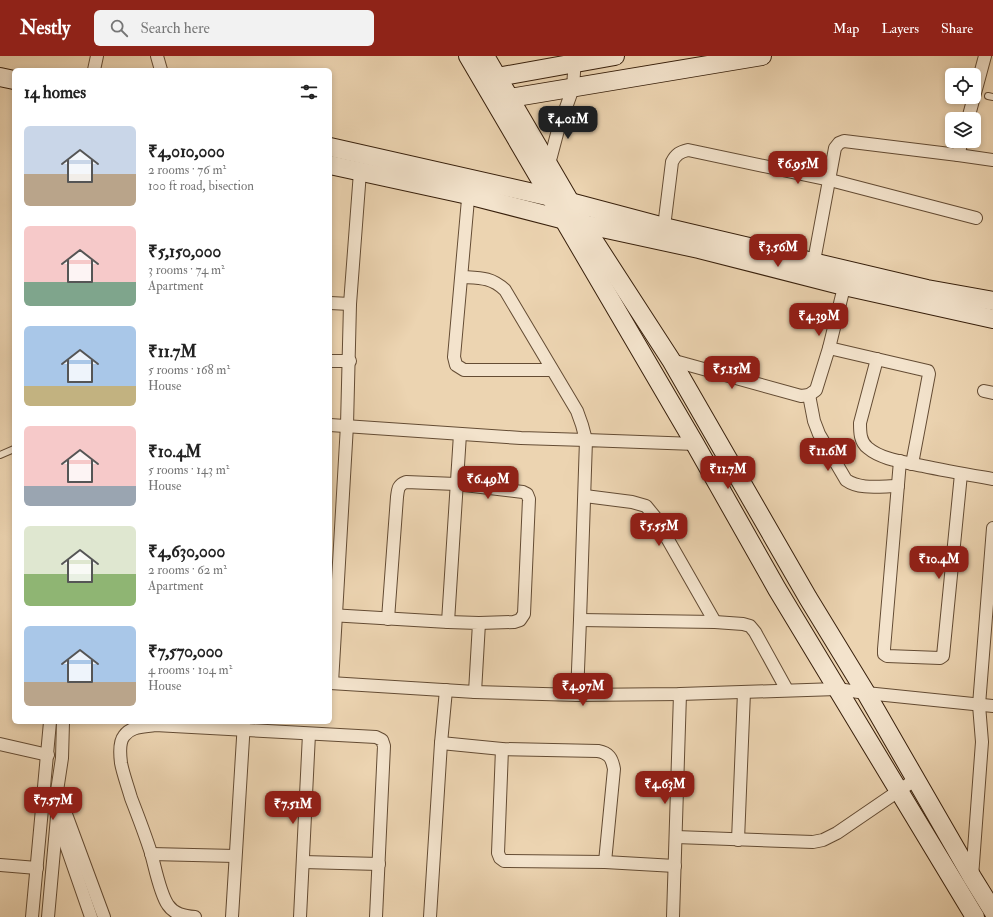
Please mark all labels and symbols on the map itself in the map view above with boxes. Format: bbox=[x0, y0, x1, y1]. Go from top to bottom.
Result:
pin: ₹4.01M bbox=[535, 106, 601, 140]
pin: ₹6.95M bbox=[765, 151, 831, 185]
pin: ₹3.56M bbox=[745, 234, 811, 268]
pin: ₹4.39M bbox=[786, 303, 852, 337]
pin: ₹5.15M bbox=[699, 356, 765, 390]
pin: ₹11.6M bbox=[795, 438, 861, 472]
pin: ₹11.7M bbox=[695, 456, 761, 490]
pin: ₹6.49M bbox=[455, 466, 521, 500]
pin: ₹5.55M bbox=[626, 513, 692, 547]
pin: ₹10.4M bbox=[906, 546, 972, 580]
pin: ₹4.97M bbox=[550, 673, 616, 707]
pin: ₹4.63M bbox=[632, 771, 698, 805]
pin: ₹7.57M bbox=[20, 787, 86, 821]
pin: ₹7.51M bbox=[260, 791, 326, 825]

